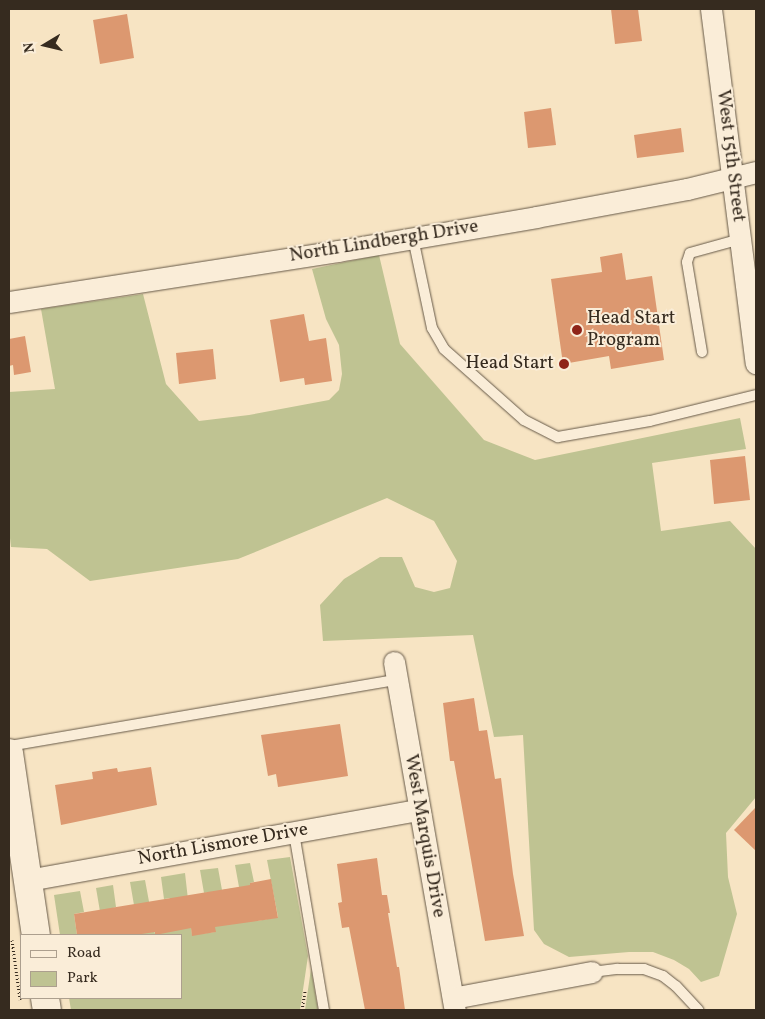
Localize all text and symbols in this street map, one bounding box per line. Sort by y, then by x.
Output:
north arrow [20,20,70,70]
text: N [20,41,40,54]
street label: West 15th Street [711,88,749,224]
street label: North Lindbergh Drive [288,216,480,268]
place label: Head Start Program [587,308,676,352]
marker: Head Start Program [571,324,583,336]
place label: Head Start [465,353,554,375]
marker: Head Start [558,358,570,370]
street label: West Marquis Drive [398,753,450,919]
street label: North Lismore Drive [136,819,310,871]
legend [20,934,182,999]
text: Road [67,943,101,964]
text: Park [67,968,98,989]

